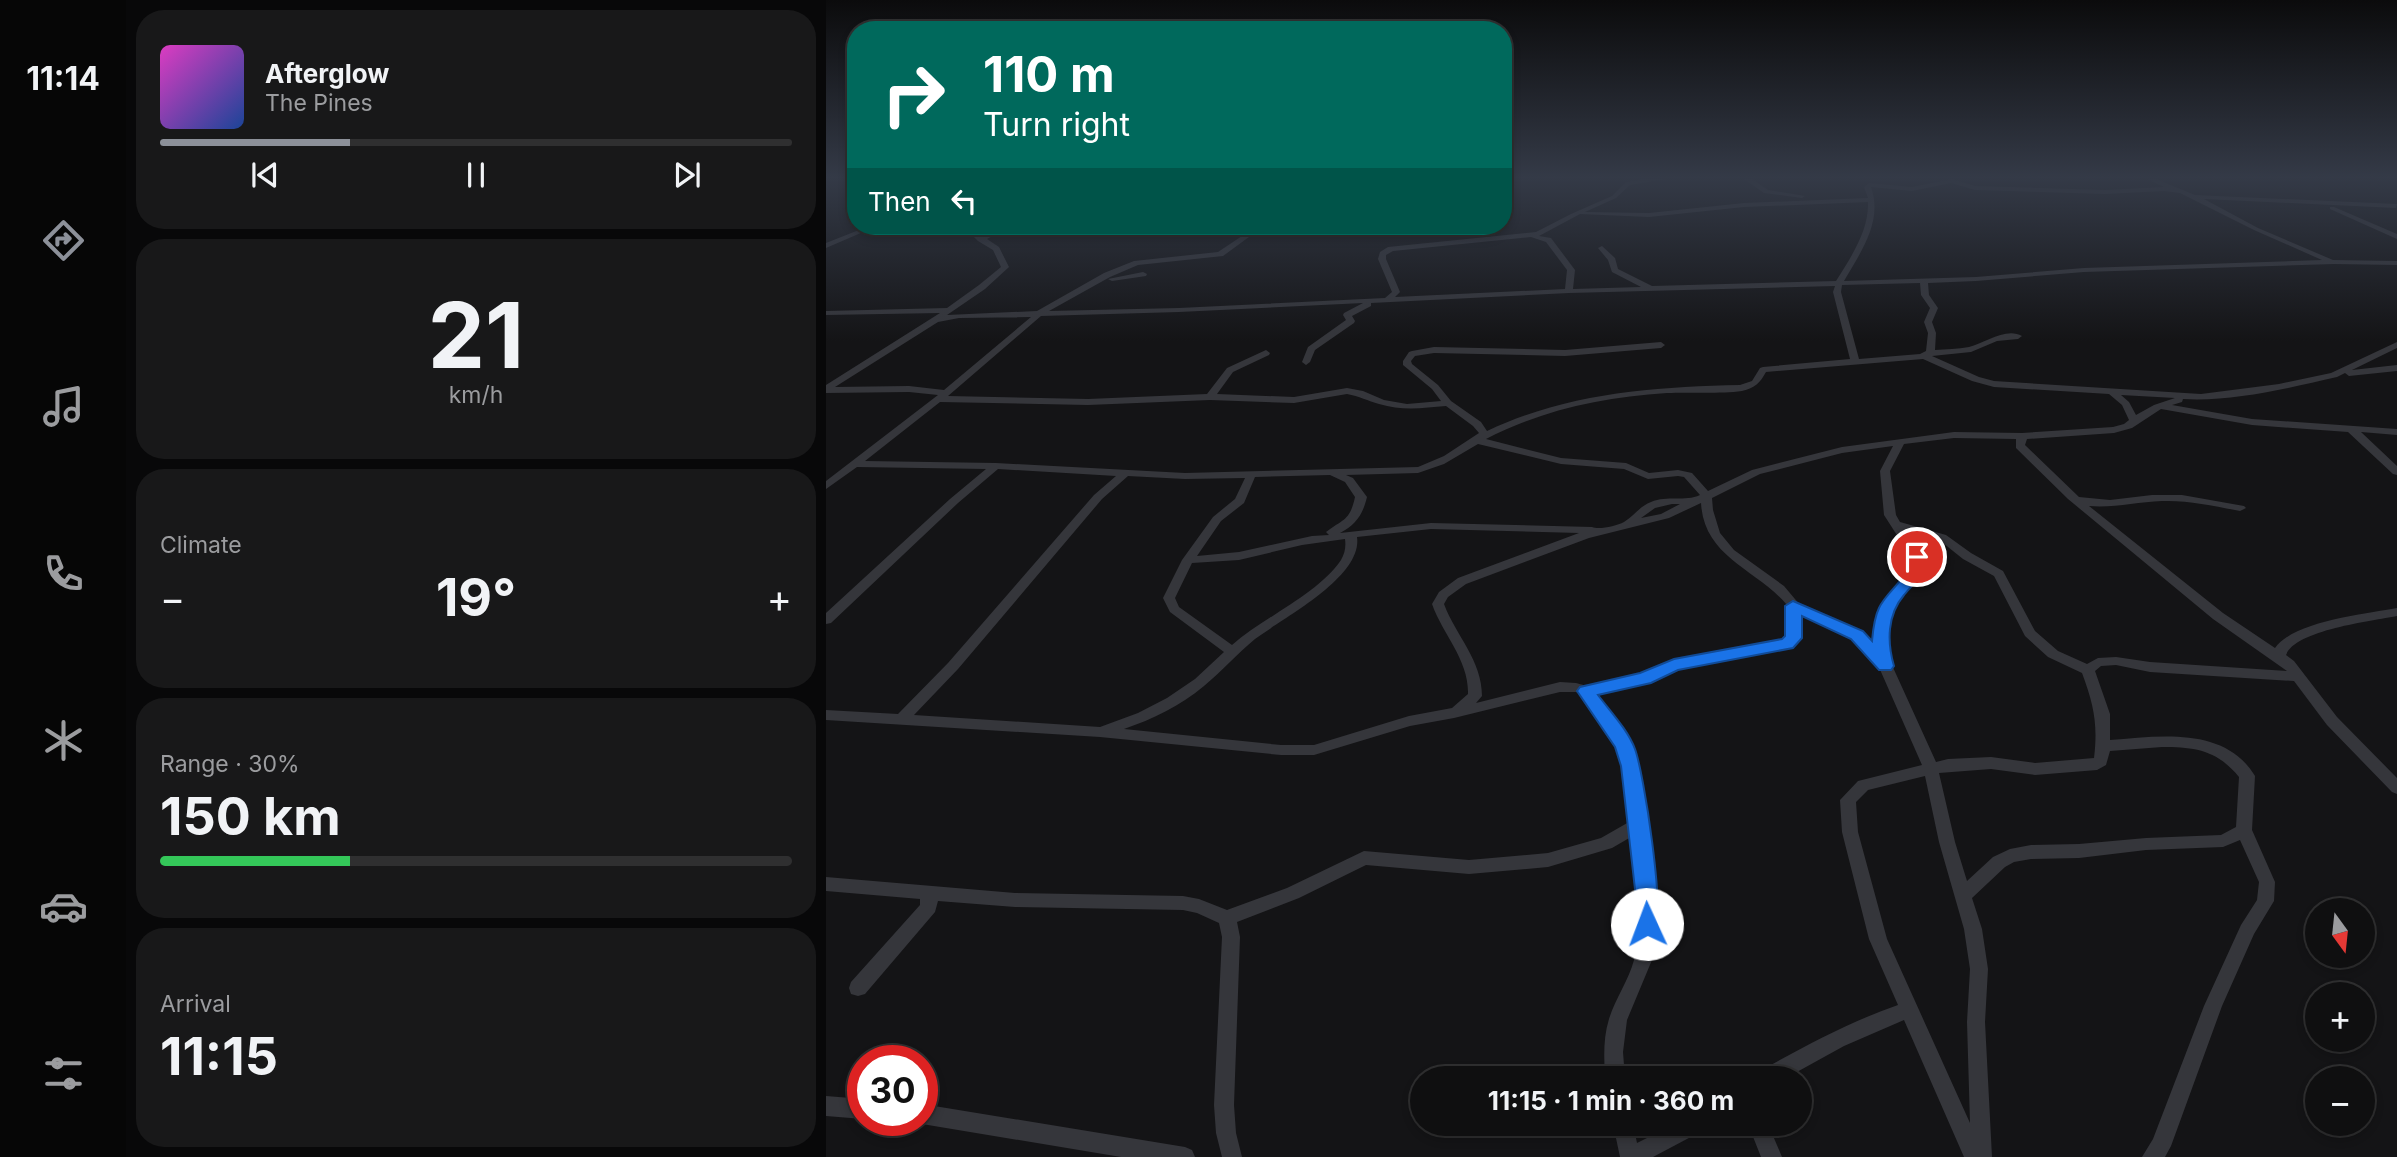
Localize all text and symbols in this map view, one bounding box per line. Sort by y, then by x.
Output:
text: 110 m [983,45,1115,104]
icon: right [868,49,959,140]
text: Afterglow [265,58,389,89]
text: 11:14 [26,59,100,98]
text: The Pines [265,89,373,117]
text: Turn right [983,105,1130,144]
icon: previous [246,156,284,194]
icon: pause [457,156,495,194]
icon: next [668,156,706,194]
icon: left [945,182,983,220]
text: Then [868,186,931,217]
icon: directions [39,216,88,265]
text: 21 [428,280,524,390]
text: km/h [449,381,503,409]
icon: music [39,382,88,431]
pin [1887,527,1947,587]
text: Climate [160,531,242,559]
icon: arrive [1898,538,1936,576]
icon: phone [39,549,88,598]
text: 19° [436,566,516,629]
text: − [160,575,185,621]
text: + [767,575,792,621]
icon: climate [39,716,88,765]
text: Range · 30% [160,750,300,778]
text: 150 km [160,785,341,848]
icon: car [39,882,88,931]
position arrow [1610,887,1684,961]
north arrow [2305,898,2375,968]
map controls [2305,898,2375,1136]
button: + [2305,982,2375,1052]
text: Arrival [160,990,231,1018]
text: 11:15 [160,1025,278,1088]
speed limit sign: 30 [847,1045,938,1136]
icon: filters [39,1049,88,1098]
button: − [2305,1066,2375,1136]
text: 11:15 · 1 min · 360 m [1488,1085,1734,1116]

